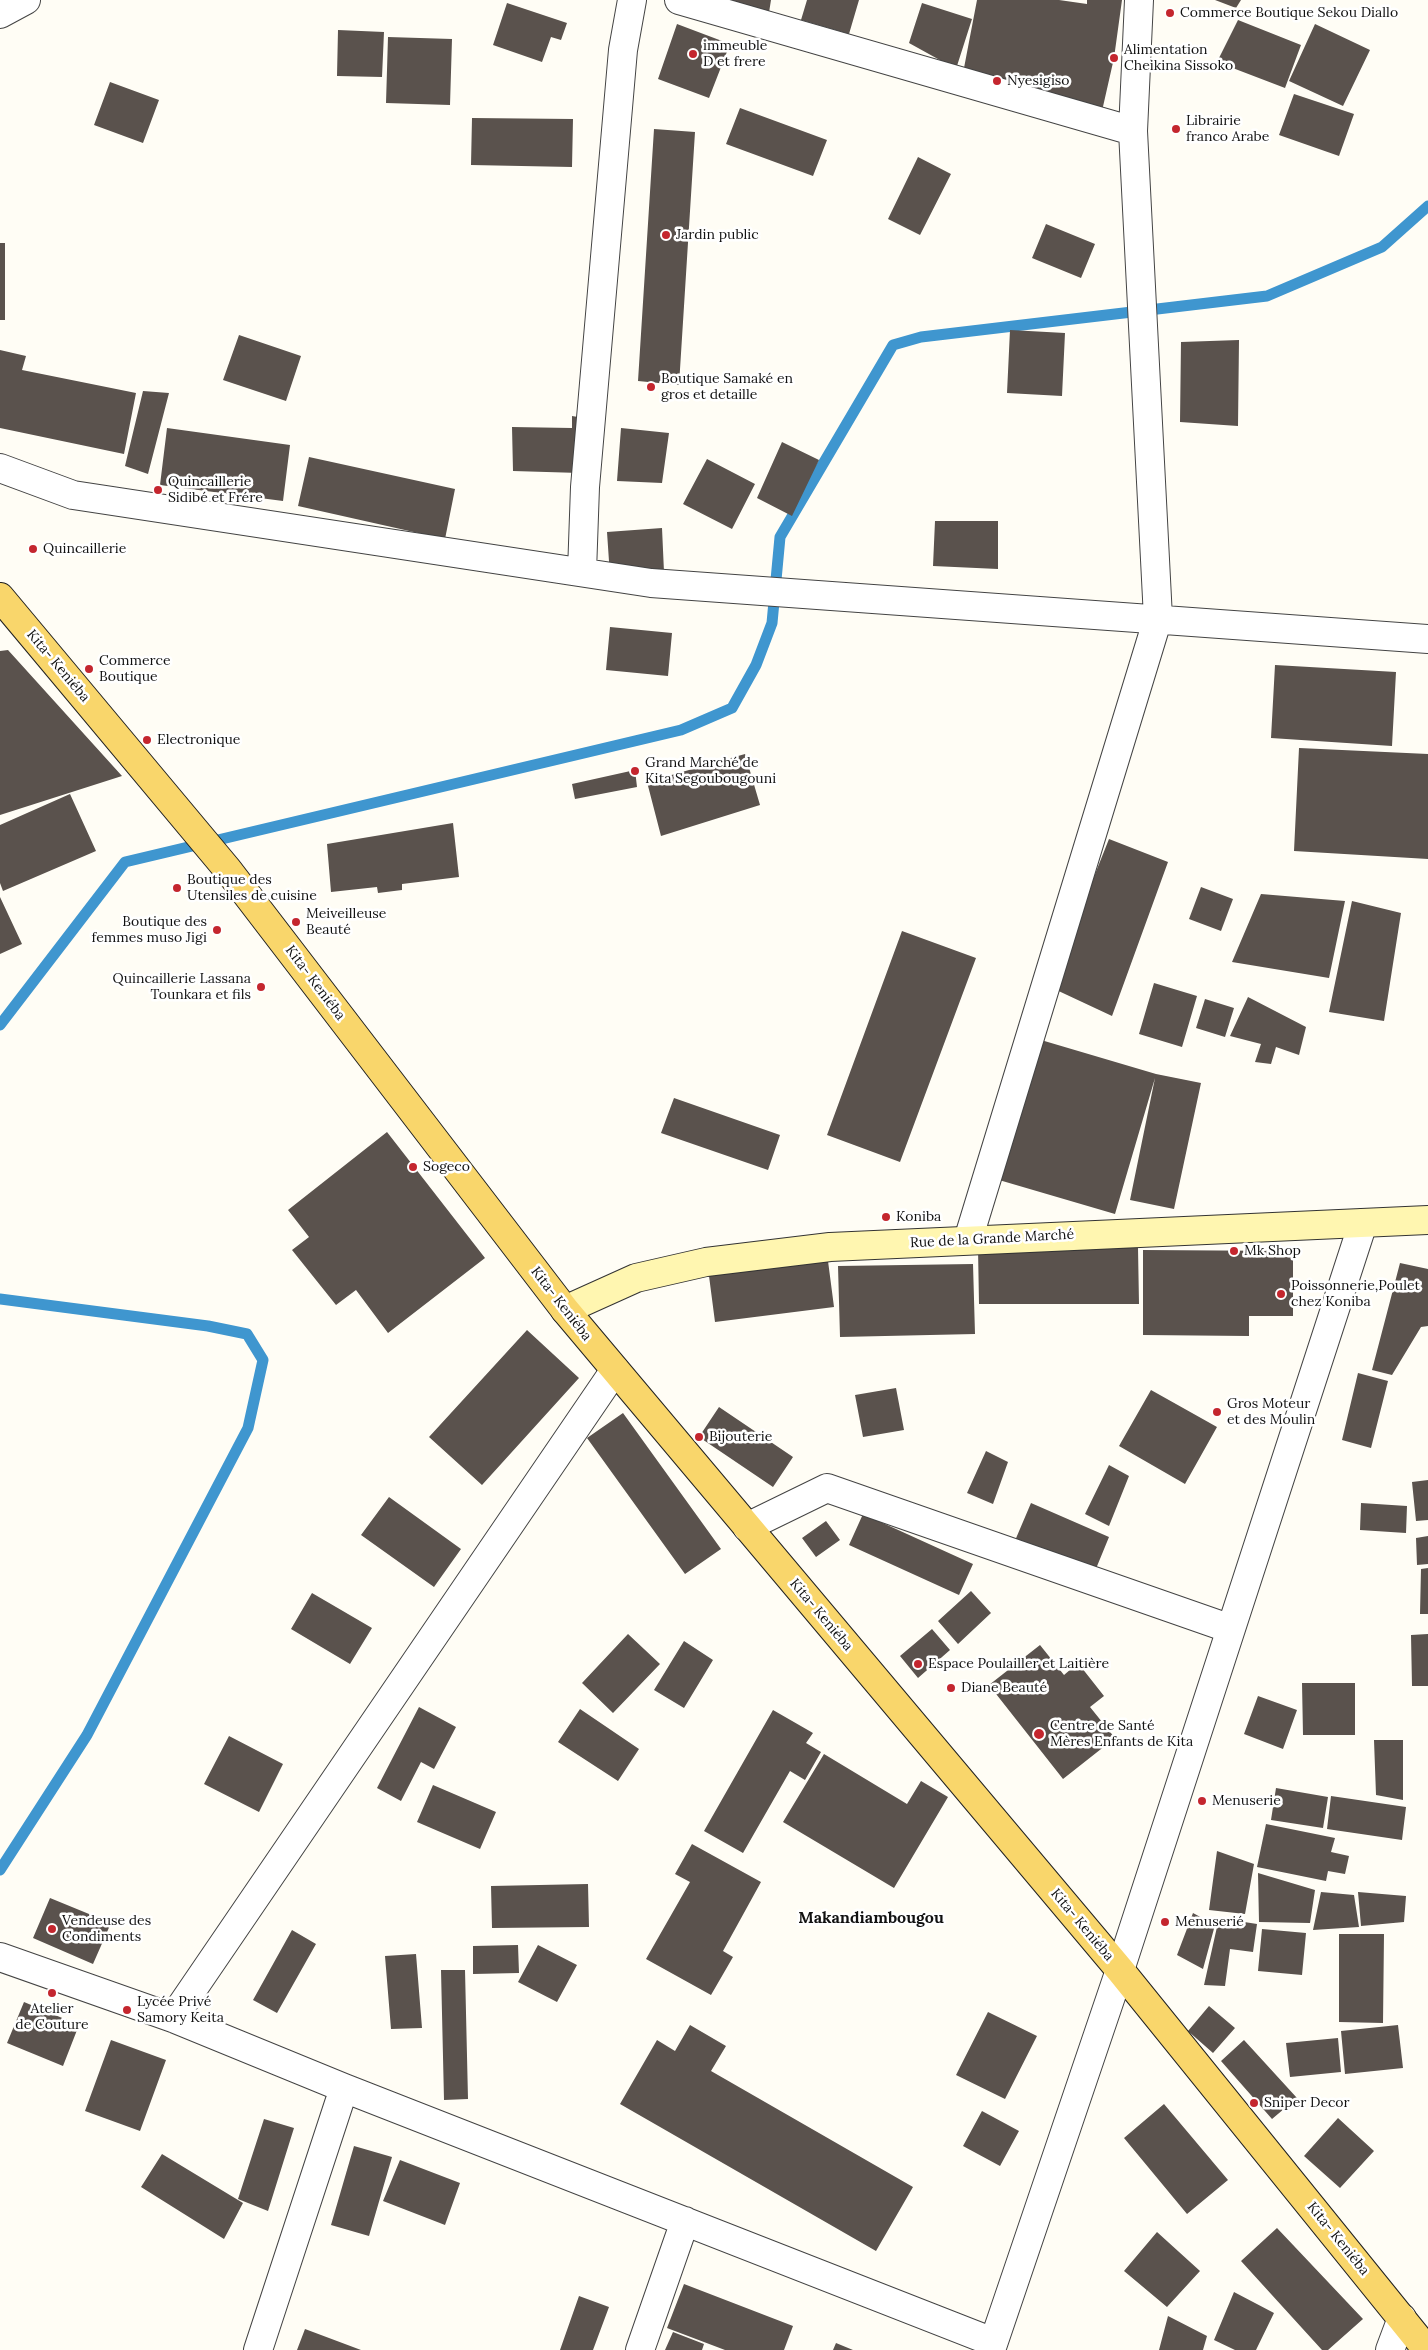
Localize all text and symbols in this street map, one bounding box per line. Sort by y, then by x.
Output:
place label: Commerce Boutique Sekou Diallo [1180,5,1398,21]
marker: Commerce Boutique Sekou Diallo [1164,7,1176,19]
place label: immeuble D et frere [703,38,767,70]
place label: Alimentation Cheikina Sissoko [1124,42,1233,74]
marker: immeuble D et frere [687,48,699,60]
marker: Alimentation Cheikina Sissoko [1108,52,1120,64]
place label: Nyesigiso [1007,73,1070,89]
marker: Nyesigiso [991,75,1003,87]
place label: Librairie franco Arabe [1186,113,1269,146]
marker: Librairie franco Arabe [1170,123,1182,135]
place label: Jardin public [676,227,759,243]
marker: Jardin public [660,229,672,241]
place label: Boutique Samaké en gros et detaille [661,371,793,404]
marker: Boutique Samaké en gros et detaille [645,381,657,393]
place label: Quincaillerie Sidibé et Frére [168,474,263,507]
marker: Quincaillerie Sidibé et Frére [152,484,164,496]
place label: Quincaillerie [43,541,126,557]
marker: Quincaillerie [27,543,39,555]
street label: Kita- Keniéba [23,626,93,706]
place label: Commerce Boutique [99,653,171,686]
marker: Commerce Boutique [83,663,95,675]
place label: Electronique [157,732,240,748]
marker: Electronique [141,734,153,746]
place label: Grand Marché de Kita Segoubougouni [645,755,776,788]
marker: Grand Marché de Kita Segoubougouni [629,765,641,777]
place label: Boutique des Utensiles de cuisine [187,872,317,904]
marker: Boutique des Utensiles de cuisine [171,882,183,894]
place label: Meiveilleuse Beauté [306,906,386,939]
place label: Boutique des femmes muso Jigi [92,914,207,946]
marker: Meiveilleuse Beauté [290,916,302,928]
marker: Boutique des femmes muso Jigi [211,924,223,936]
street label: Kita- Keniéba [281,942,349,1024]
place label: Quincaillerie Lassana Tounkara et fils [112,971,251,1004]
marker: Quincaillerie Lassana Tounkara et fils [255,981,267,993]
place label: Sogeco [423,1159,470,1175]
marker: Sogeco [407,1161,419,1173]
place label: Koniba [896,1209,941,1225]
marker: Koniba [880,1211,892,1223]
street label: Rue de la Grande Marché [910,1226,1074,1252]
place label: Mk Shop [1244,1243,1301,1259]
marker: Mk Shop [1228,1245,1240,1257]
street label: Kita- Keniéba [527,1264,595,1344]
place label: Poissonnerie,Poulet chez Koniba [1291,1278,1420,1310]
marker: Poissonnerie,Poulet chez Koniba [1275,1288,1287,1300]
place label: Gros Moteur et des Moulin [1227,1396,1315,1428]
marker: Gros Moteur et des Moulin [1211,1406,1223,1418]
place label: Bijouterie [709,1429,772,1445]
marker: Bijouterie [693,1431,705,1443]
street label: Kita- Keniéba [786,1575,856,1655]
place label: Espace Poulailler et Laitière [928,1656,1109,1672]
marker: Espace Poulailler et Laitière [912,1658,924,1670]
place label: Diane Beauté [961,1680,1047,1696]
marker: Diane Beauté [945,1682,957,1694]
place label: Centre de Santé Mères Enfants de Kita [1050,1718,1193,1750]
marker: Centre de Santé Mères Enfants de Kita [1032,1727,1046,1741]
place label: Menuserie [1212,1793,1281,1809]
marker: Menuserie [1196,1795,1208,1807]
street label: Kita- Keniéba [1047,1885,1117,1965]
district label: Makandiambougou [798,1908,944,1928]
place label: Vendeuse des Condiments [62,1913,151,1945]
place label: Menuserié [1175,1914,1244,1930]
marker: Menuserié [1159,1916,1171,1928]
marker: Vendeuse des Condiments [46,1923,58,1935]
marker: Atelier de Couture [46,1987,58,1999]
place label: Lycée Privé Samory Keita [137,1994,224,2026]
place label: Atelier de Couture [15,2001,89,2034]
marker: Lycée Privé Samory Keita [121,2004,133,2016]
place label: Sniper Decor [1264,2095,1350,2111]
marker: Sniper Decor [1248,2097,1260,2109]
street label: Kita- Keniéba [1303,2199,1373,2279]

